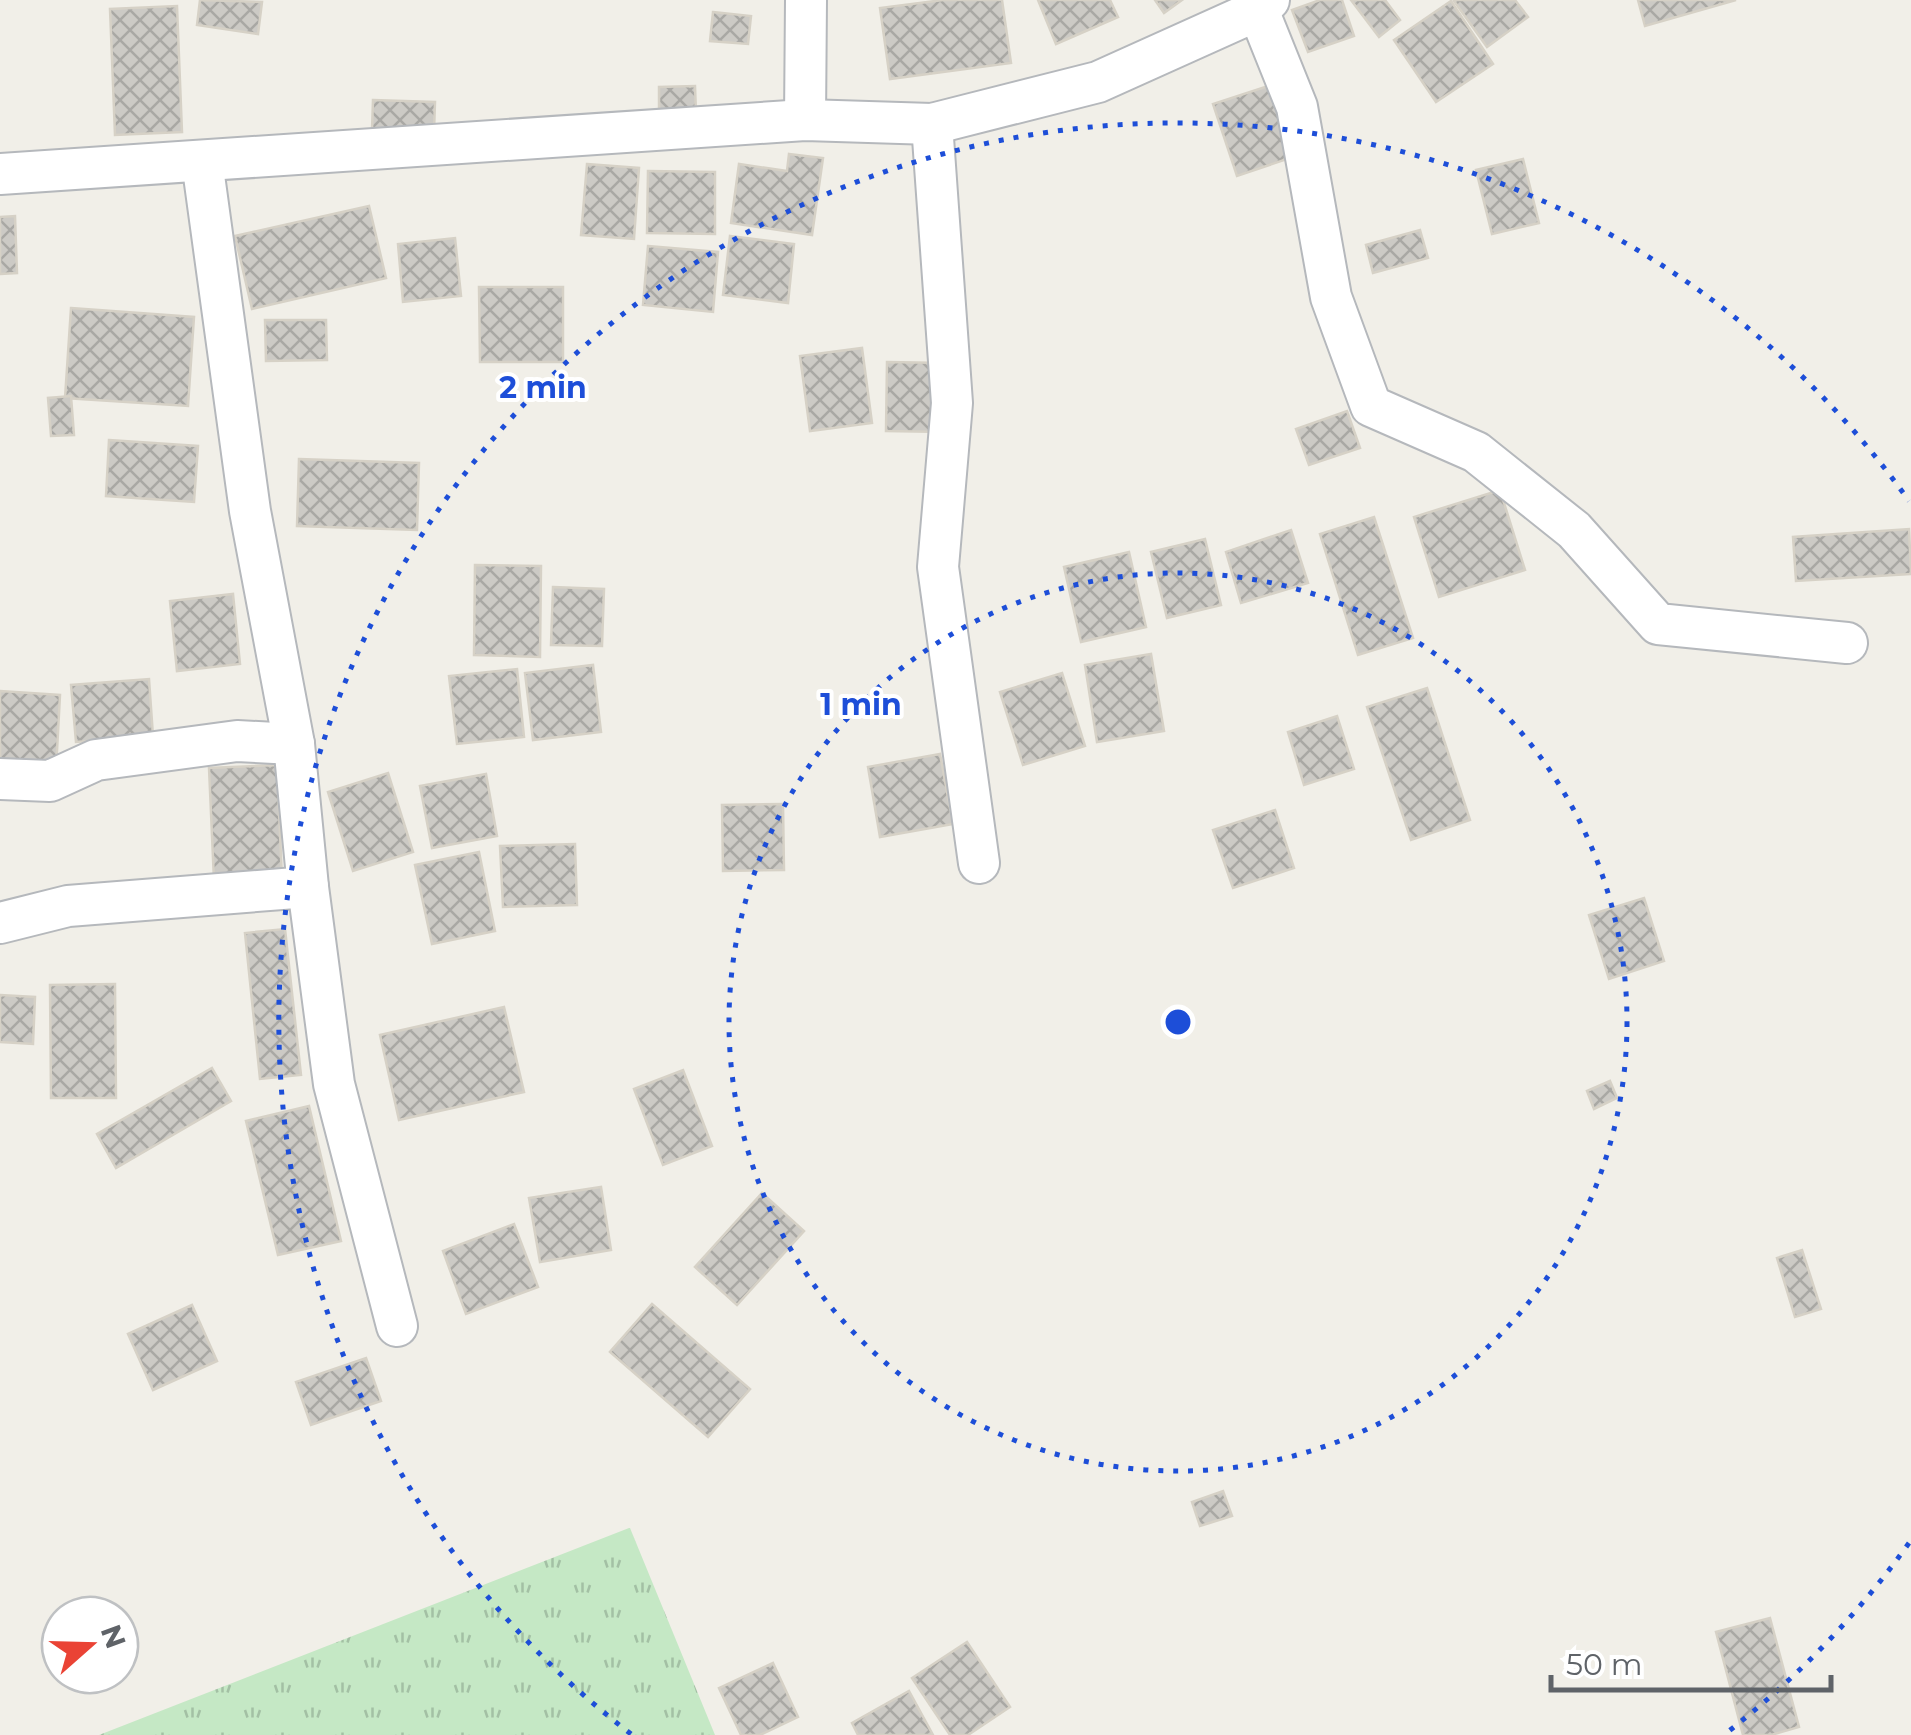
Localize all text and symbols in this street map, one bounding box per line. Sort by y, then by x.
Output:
text: 2 min [499,369,587,406]
text: 1 min [820,686,902,723]
centre of rings [1160,1004,1196,1040]
north arrow [40,1595,140,1695]
text: N [94,1620,133,1653]
scale bar [1551,1630,1831,1692]
text: 50 m [1566,1646,1643,1683]

